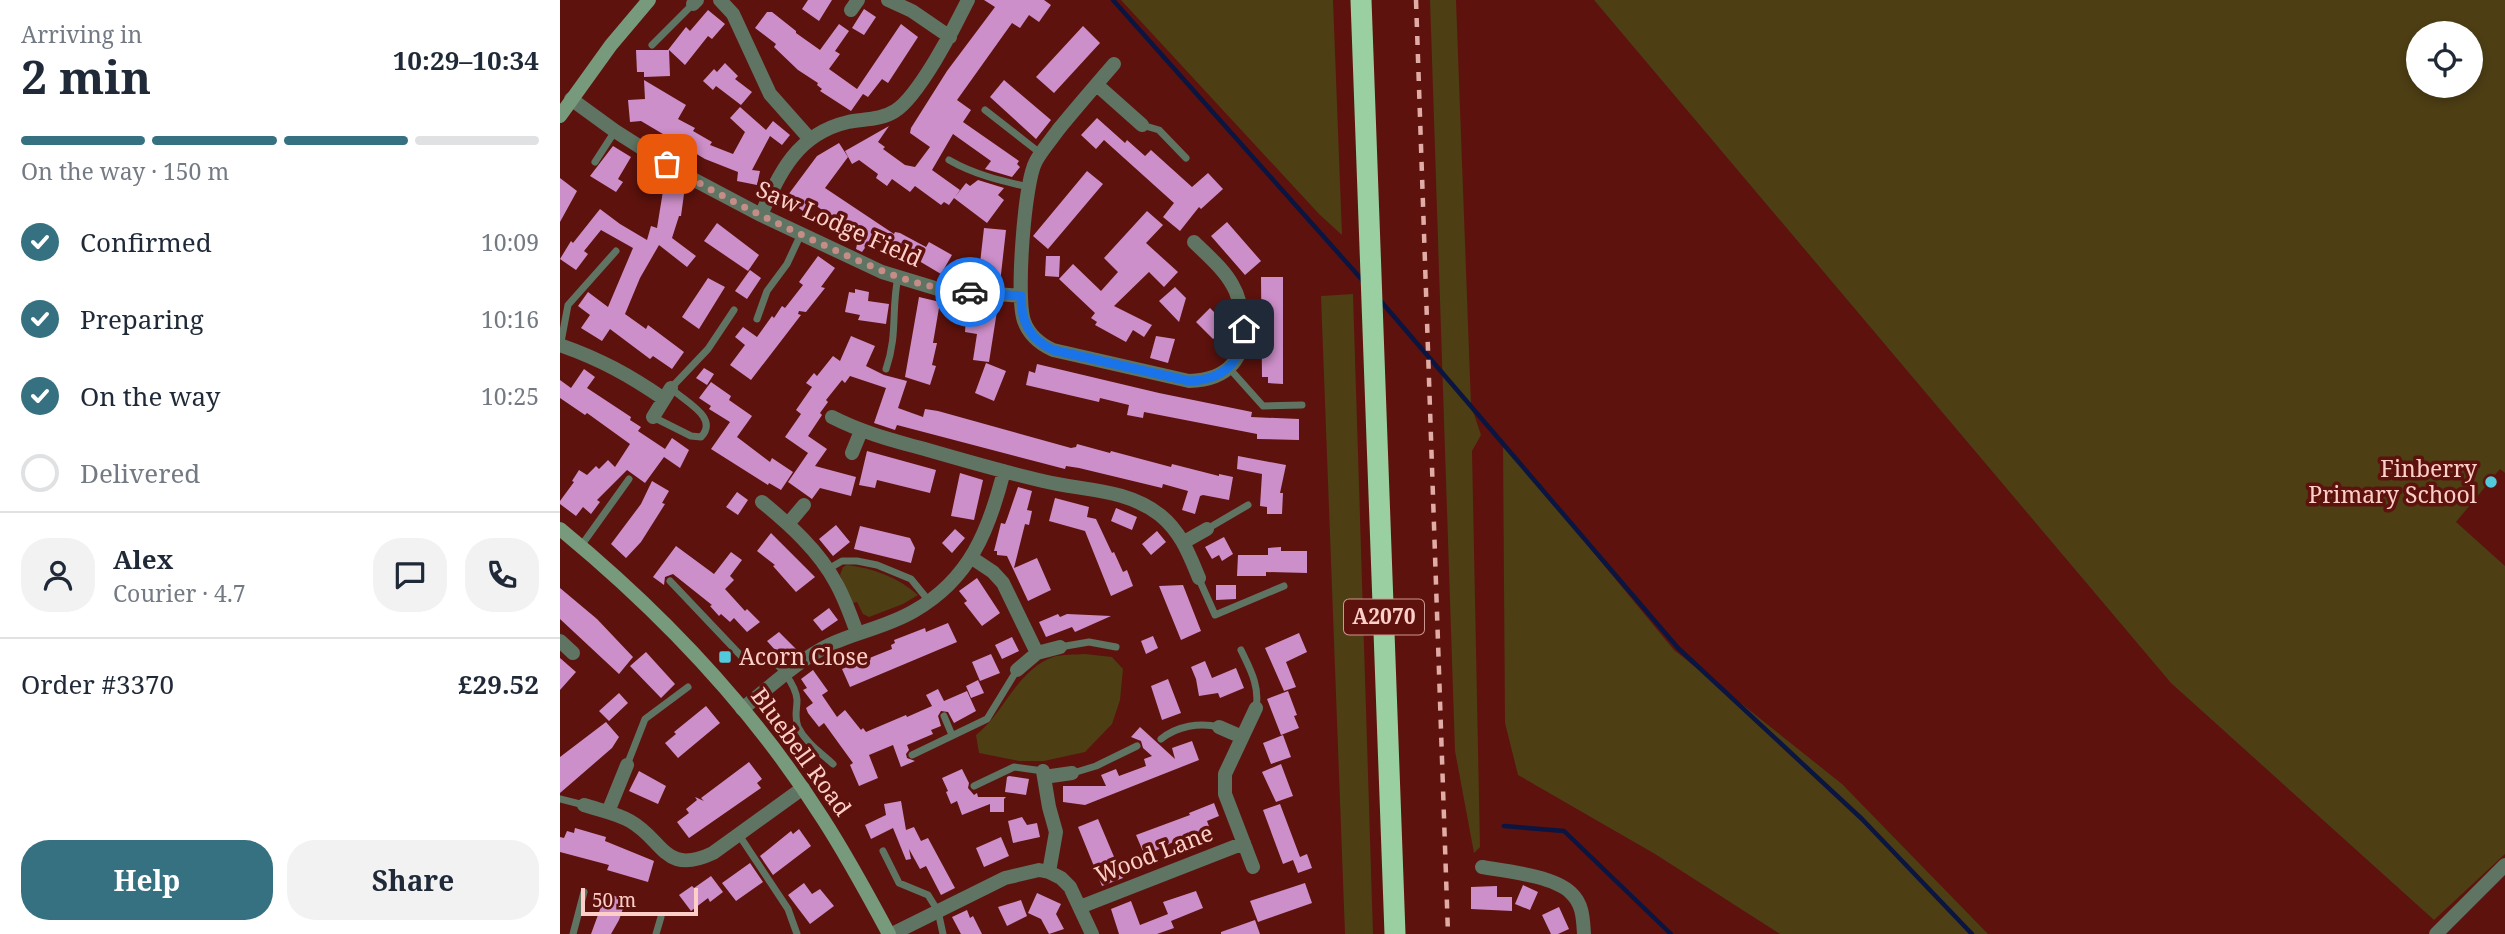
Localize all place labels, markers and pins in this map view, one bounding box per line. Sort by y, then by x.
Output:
pin [637,134,697,194]
pin [1214,299,1274,359]
place label: Finberry Primary School [2308,452,2477,510]
marker: Finberry Primary School [2483,474,2499,490]
place label: Acorn Close [739,640,868,672]
marker: Acorn Close [717,649,733,665]

